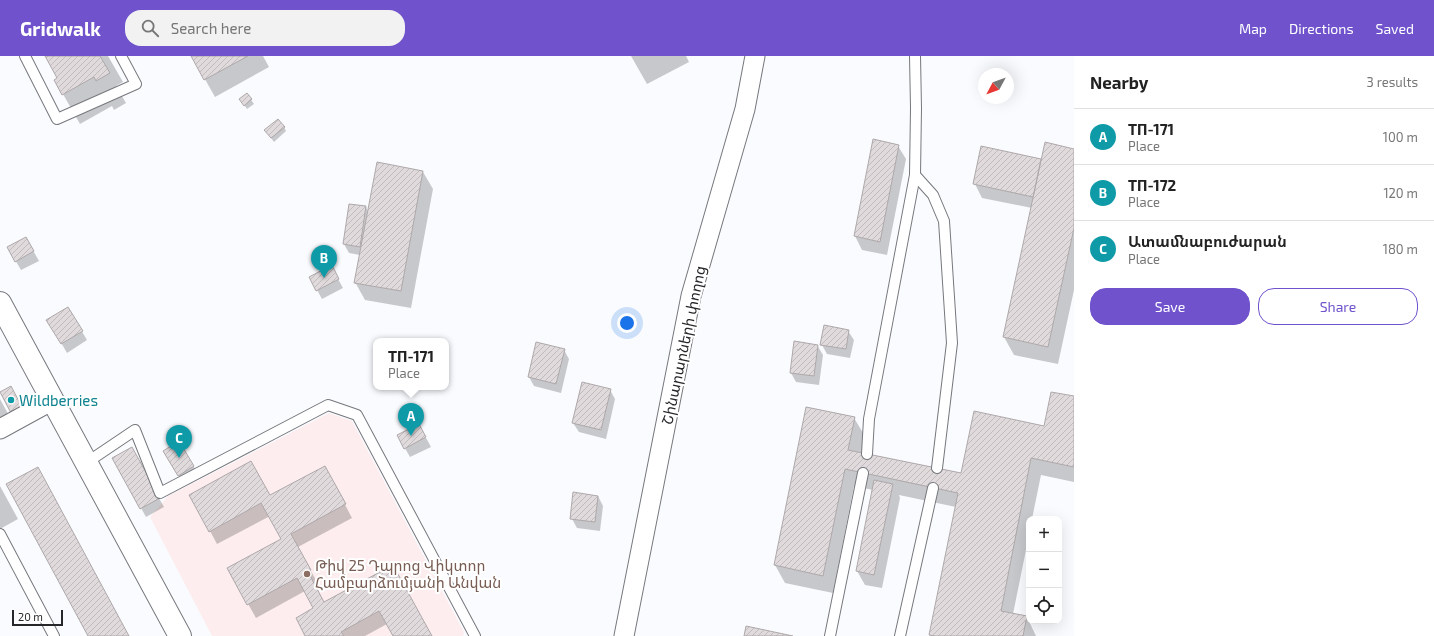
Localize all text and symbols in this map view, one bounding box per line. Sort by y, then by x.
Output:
search box [125,10,405,46]
text: Gridwalk [20,17,101,40]
icon: search [139,17,161,39]
text: Search here [171,19,251,37]
text: Map [1239,20,1267,37]
text: Directions [1289,20,1354,37]
text: Saved [1376,20,1414,37]
north arrow [978,68,1014,104]
text: Nearby [1090,72,1148,92]
text: 3 results [1367,74,1418,90]
text: ТП-171 [1128,120,1174,138]
text: A [1099,129,1107,145]
text: 100 m [1383,129,1418,145]
text: Place [1128,138,1160,154]
text: ТП-172 [1128,176,1176,194]
text: B [1099,185,1107,201]
text: 120 m [1383,185,1418,201]
text: Place [1128,194,1160,210]
text: Ատամնաբուժարան [1128,232,1287,250]
text: C [1099,241,1107,257]
text: 180 m [1383,241,1418,257]
pin: B [311,245,337,278]
text: Place [1128,251,1160,267]
street label: Շինարարների փողոց [657,264,710,426]
button: Save [1090,288,1250,325]
button: Share [1258,288,1418,325]
your location [617,313,637,333]
popup [373,338,449,390]
text: ТП-171 [388,347,434,365]
text: Place [388,365,420,381]
place label: Wildberries [19,391,98,409]
marker: Wildberries [6,395,16,405]
pin: A [398,403,424,436]
pin: C [166,425,192,458]
map controls [1026,516,1062,624]
button: + [1026,516,1062,552]
button: − [1026,552,1062,588]
place label: Թիվ 25 Դպրոց Վիկտոր Համբարձումյանի Անվան [315,556,501,592]
marker: Թիվ 25 Դպրոց Վիկտոր Համբարձումյանի Անվան [302,569,312,579]
button: locate [1026,588,1062,624]
scale bar [12,608,63,627]
text: 20 m [18,610,43,623]

